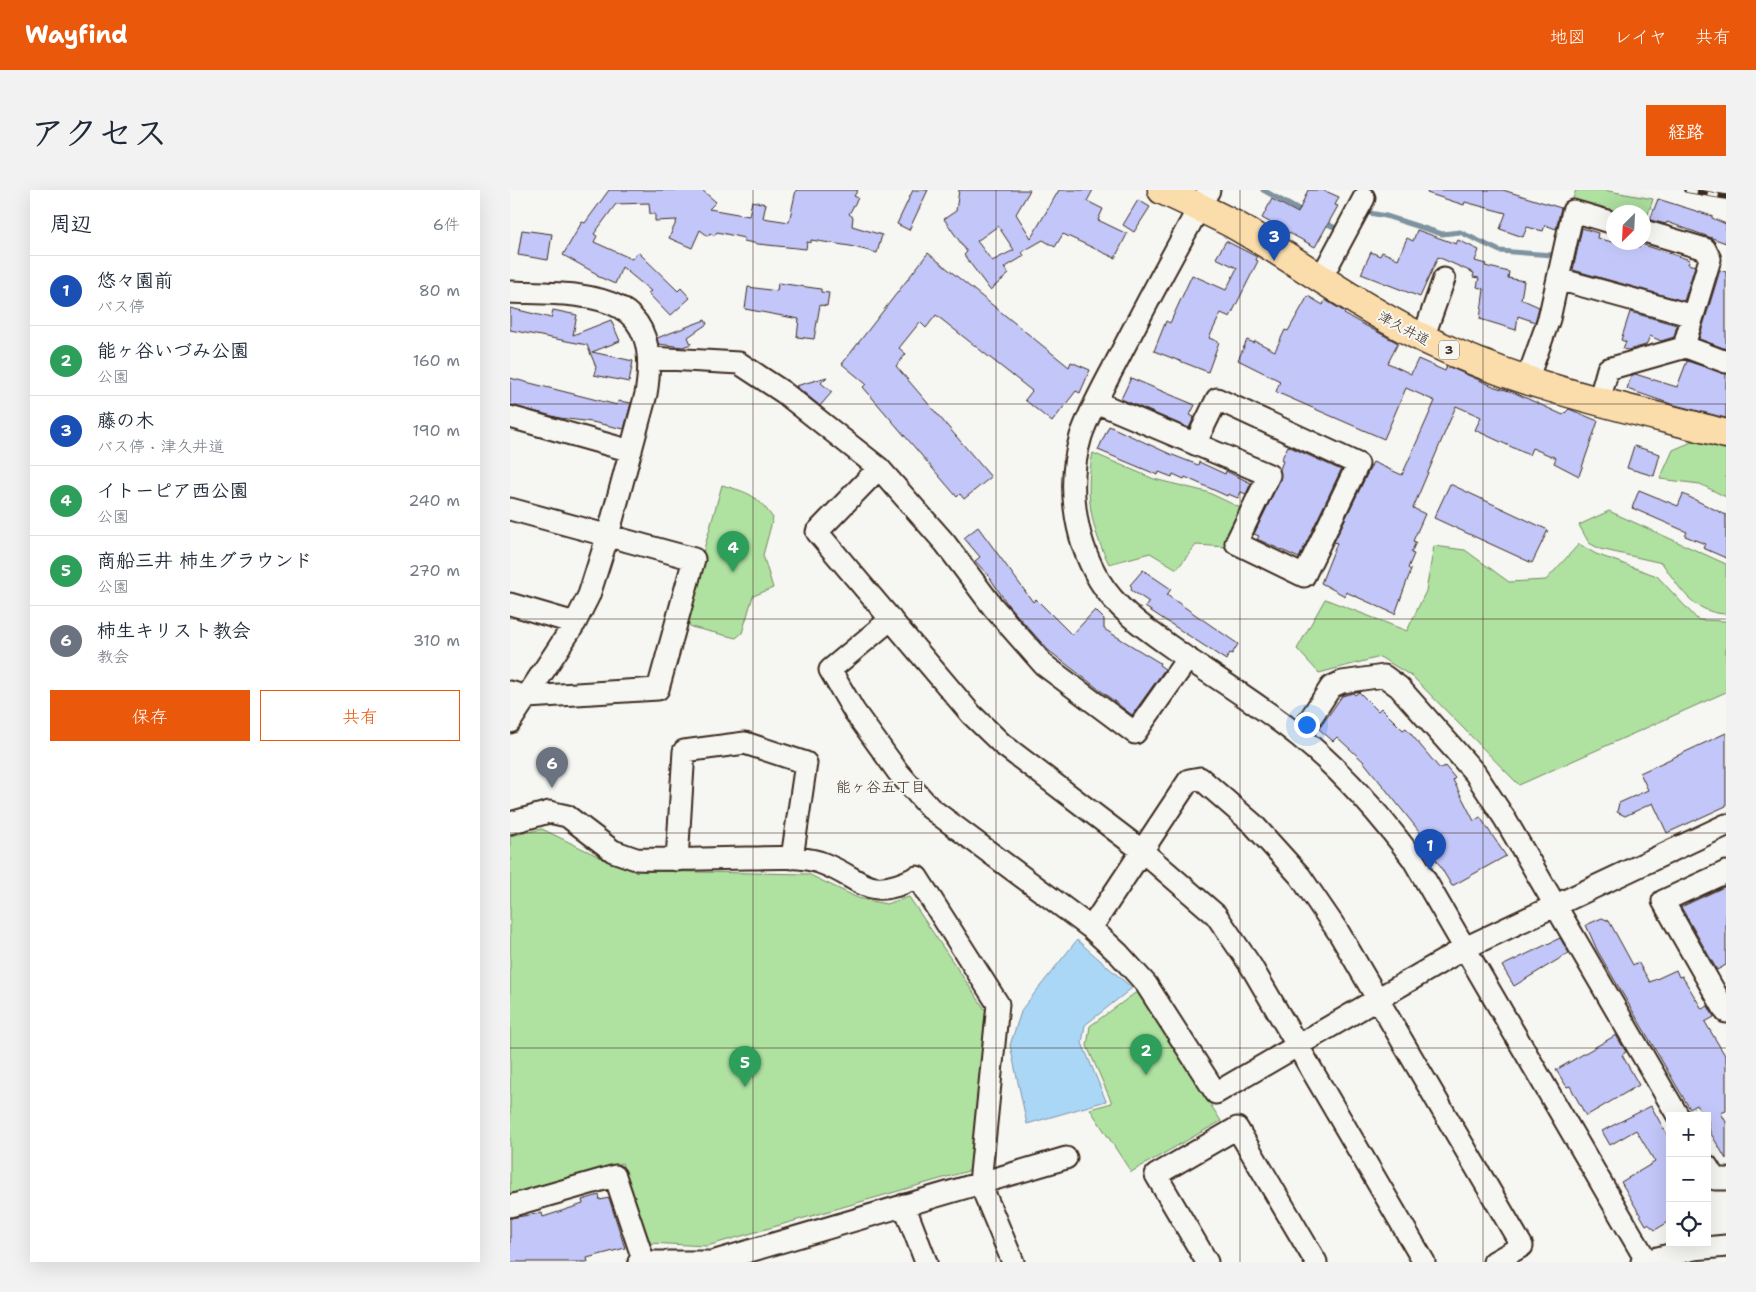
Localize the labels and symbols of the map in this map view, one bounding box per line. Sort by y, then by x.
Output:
north arrow [1606,205,1651,250]
pin: 3 [1258,220,1290,261]
street label: 津久井道 [1375,307,1433,349]
road number: 3 [1439,340,1459,360]
pin: 4 [717,531,749,572]
your location [1294,712,1320,738]
pin: 6 [536,747,568,788]
district label: 能ヶ谷五丁目 [836,777,926,797]
pin: 1 [1414,829,1446,870]
pin: 2 [1130,1034,1162,1075]
pin: 5 [729,1046,761,1087]

